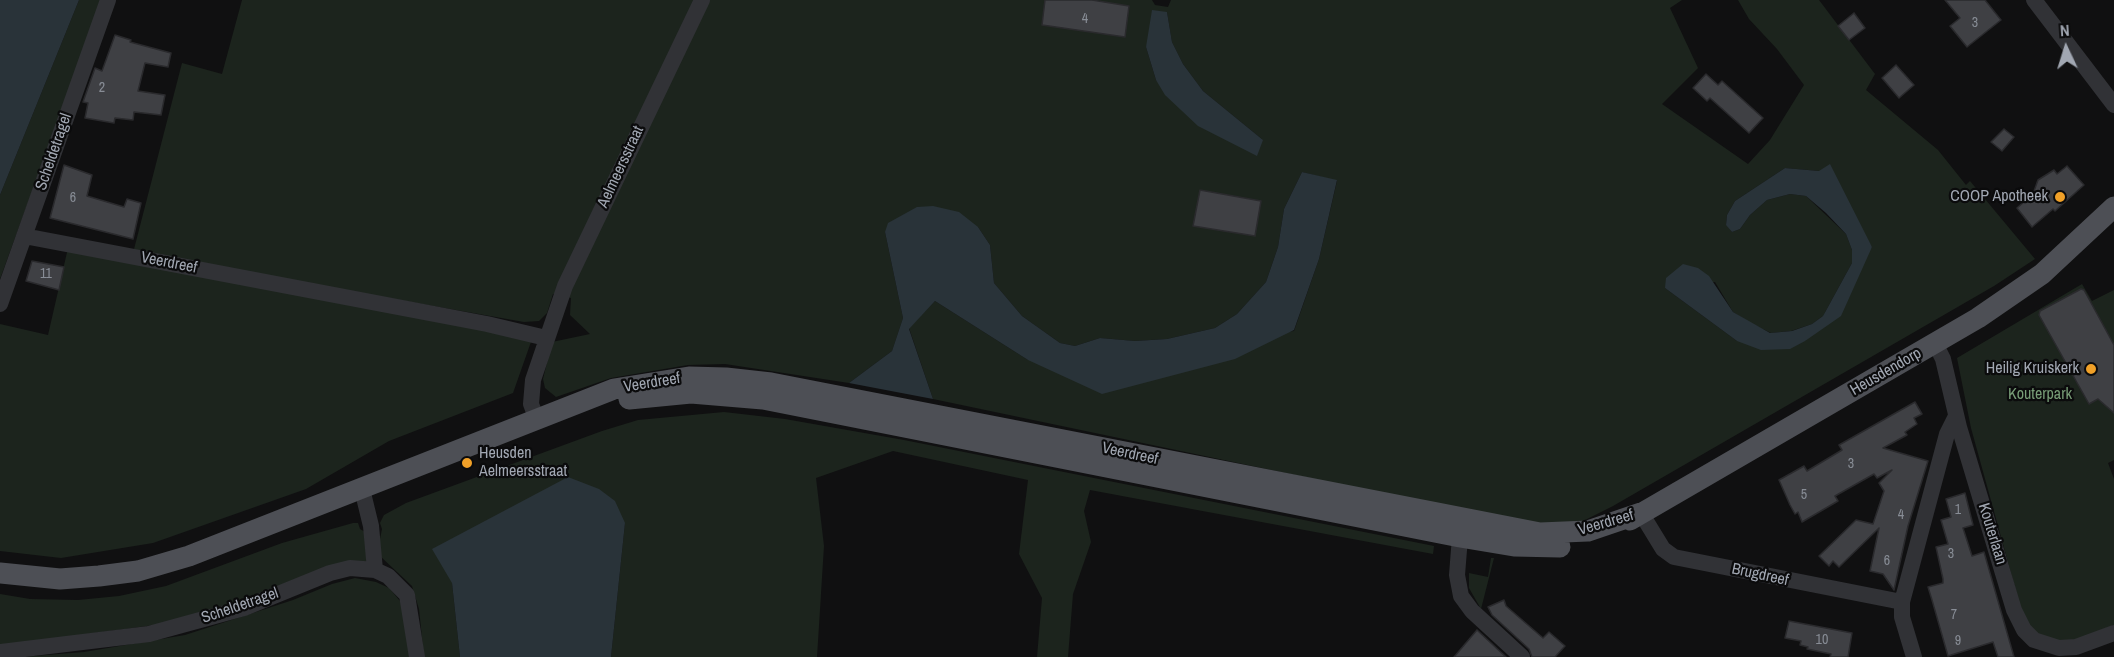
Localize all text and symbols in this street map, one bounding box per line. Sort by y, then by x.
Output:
house number: 4 [1082,11,1088,27]
house number: 3 [1972,15,1978,31]
north arrow [2036,18,2096,78]
text: N [2059,19,2070,41]
house number: 2 [99,80,105,96]
street label: Scheldetragel [32,111,76,193]
street label: Aelmeersstraat [594,123,648,211]
place label: COOP Apotheek [1950,187,2048,207]
house number: 6 [70,190,76,206]
marker: COOP Apotheek [2053,190,2067,204]
street label: Veerdreef [139,248,199,278]
house number: 11 [40,266,52,282]
street label: Heusdendorp [1847,344,1925,400]
place label: Heilig Kruiskerk [1986,359,2079,379]
marker: Heilig Kruiskerk [2084,362,2098,376]
street label: Veerdreef [622,369,682,397]
park label: Kouterpark [2008,385,2072,405]
street label: Veerdreef [1100,439,1160,469]
place label: Heusden Aelmeersstraat [479,444,567,482]
marker: Heusden Aelmeersstraat [460,456,474,470]
house number: 3 [1848,456,1854,472]
house number: 5 [1801,487,1807,503]
street label: Kouterlaan [1974,501,2010,567]
house number: 1 [1955,502,1961,518]
street label: Veerdreef [1576,506,1636,540]
house number: 4 [1898,507,1904,523]
house number: 3 [1948,546,1954,562]
house number: 6 [1884,553,1890,569]
street label: Brugdreef [1730,560,1790,590]
street label: Scheldetragel [199,584,281,628]
house number: 7 [1951,607,1957,623]
house number: 10 [1816,632,1828,648]
house number: 9 [1955,633,1961,649]

